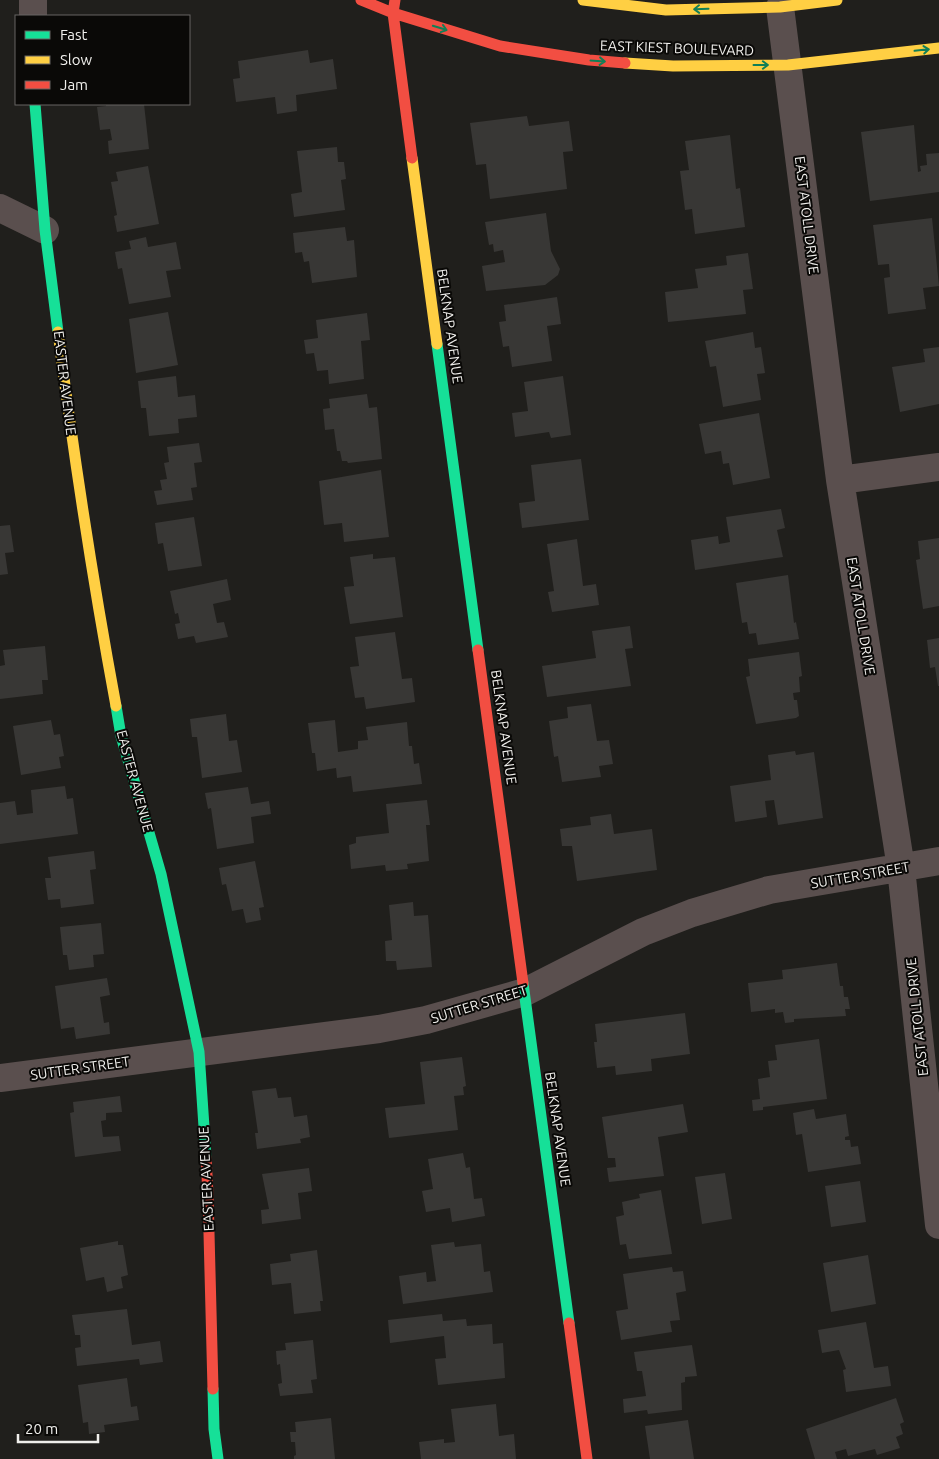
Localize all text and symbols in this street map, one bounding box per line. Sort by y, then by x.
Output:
one-way arrow [694,4,710,14]
legend [15,15,190,105]
one-way arrow [431,23,447,33]
text: Fast [60,26,88,43]
street label: EAST KIEST BOULEVARD [600,37,754,59]
one-way arrow [914,45,930,55]
text: Slow [60,51,93,68]
one-way arrow [590,56,606,65]
one-way arrow [752,60,769,70]
text: Jam [60,76,88,93]
street label: EAST ATOLL DRIVE [792,155,822,275]
street label: BELKNAP AVENUE [434,268,466,384]
street label: EASTER AVENUE [51,330,79,436]
street label: EAST ATOLL DRIVE [844,556,878,676]
street label: BELKNAP AVENUE [488,669,520,785]
street label: EASTER AVENUE [114,728,156,834]
street label: SUTTER STREET [809,858,911,892]
street label: EAST ATOLL DRIVE [903,957,931,1077]
street label: SUTTER STREET [429,982,529,1026]
street label: SUTTER STREET [29,1053,131,1083]
street label: BELKNAP AVENUE [542,1071,574,1187]
street label: EASTER AVENUE [195,1126,217,1232]
scale bar [18,1412,98,1444]
text: 20 m [25,1420,58,1437]

